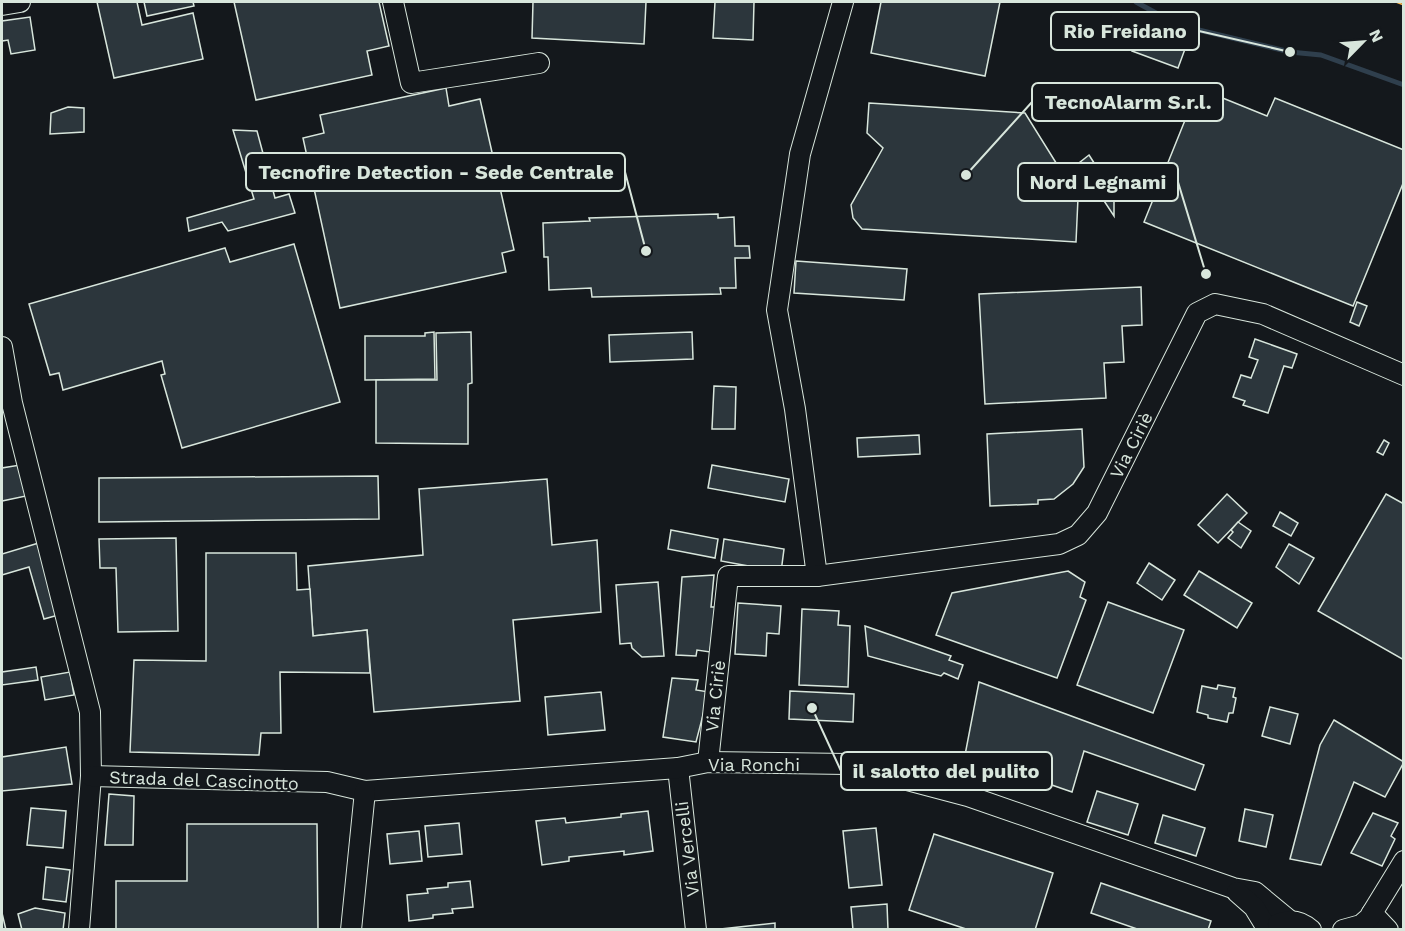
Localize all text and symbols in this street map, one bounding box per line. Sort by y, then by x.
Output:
callout: Rio Freidano [1051,12,1199,50]
north arrow [1333,12,1393,72]
text: Rio Freidano [1063,19,1187,43]
text: N [1365,26,1387,45]
callout: TecnoAlarm S.r.l. [1032,83,1223,121]
text: TecnoAlarm S.r.l. [1044,90,1212,114]
callout: Tecnofire Detection - Sede Centrale [246,153,625,191]
text: Tecnofire Detection - Sede Centrale [258,160,614,184]
callout: Nord Legnami [1018,163,1178,201]
text: Nord Legnami [1030,170,1166,194]
street label: Via Ciriè [1105,408,1157,482]
street label: Via Ciriè [701,659,729,733]
callout: il salotto del pulito [841,752,1052,790]
street label: Via Ronchi [708,754,800,775]
text: il salotto del pulito [852,759,1040,783]
street label: Strada del Cascinotto [109,766,299,794]
street label: Via Vercelli [671,800,703,898]

